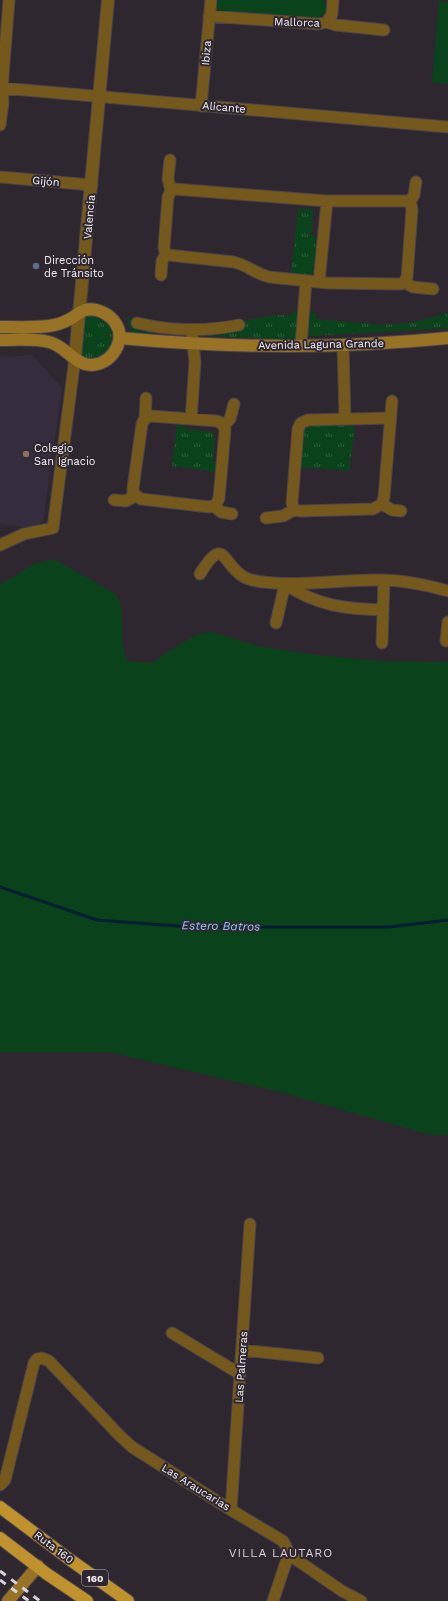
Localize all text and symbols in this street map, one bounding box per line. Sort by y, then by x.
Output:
street label: Mallorca [274,15,320,30]
street label: Ibiza [199,40,214,66]
street label: Alicante [202,99,246,116]
street label: Gijón [32,174,60,189]
street label: Valencia [81,194,98,240]
place label: Dirección de Tránsito [44,254,104,280]
marker: Dirección de Tránsito [31,261,41,271]
street label: Avenida Laguna Grande [258,337,384,352]
place label: Colegio San Ignacio [34,442,95,468]
marker: Colegio San Ignacio [21,449,31,459]
water label: Estero Batros [182,918,260,934]
street label: Las Palmeras [233,1331,251,1403]
street label: Las Araucarias [159,1461,233,1514]
street label: Ruta 160 [31,1528,76,1566]
district label: VILLA LAUTARO [229,1546,333,1560]
road number: 160 [82,1570,108,1586]

